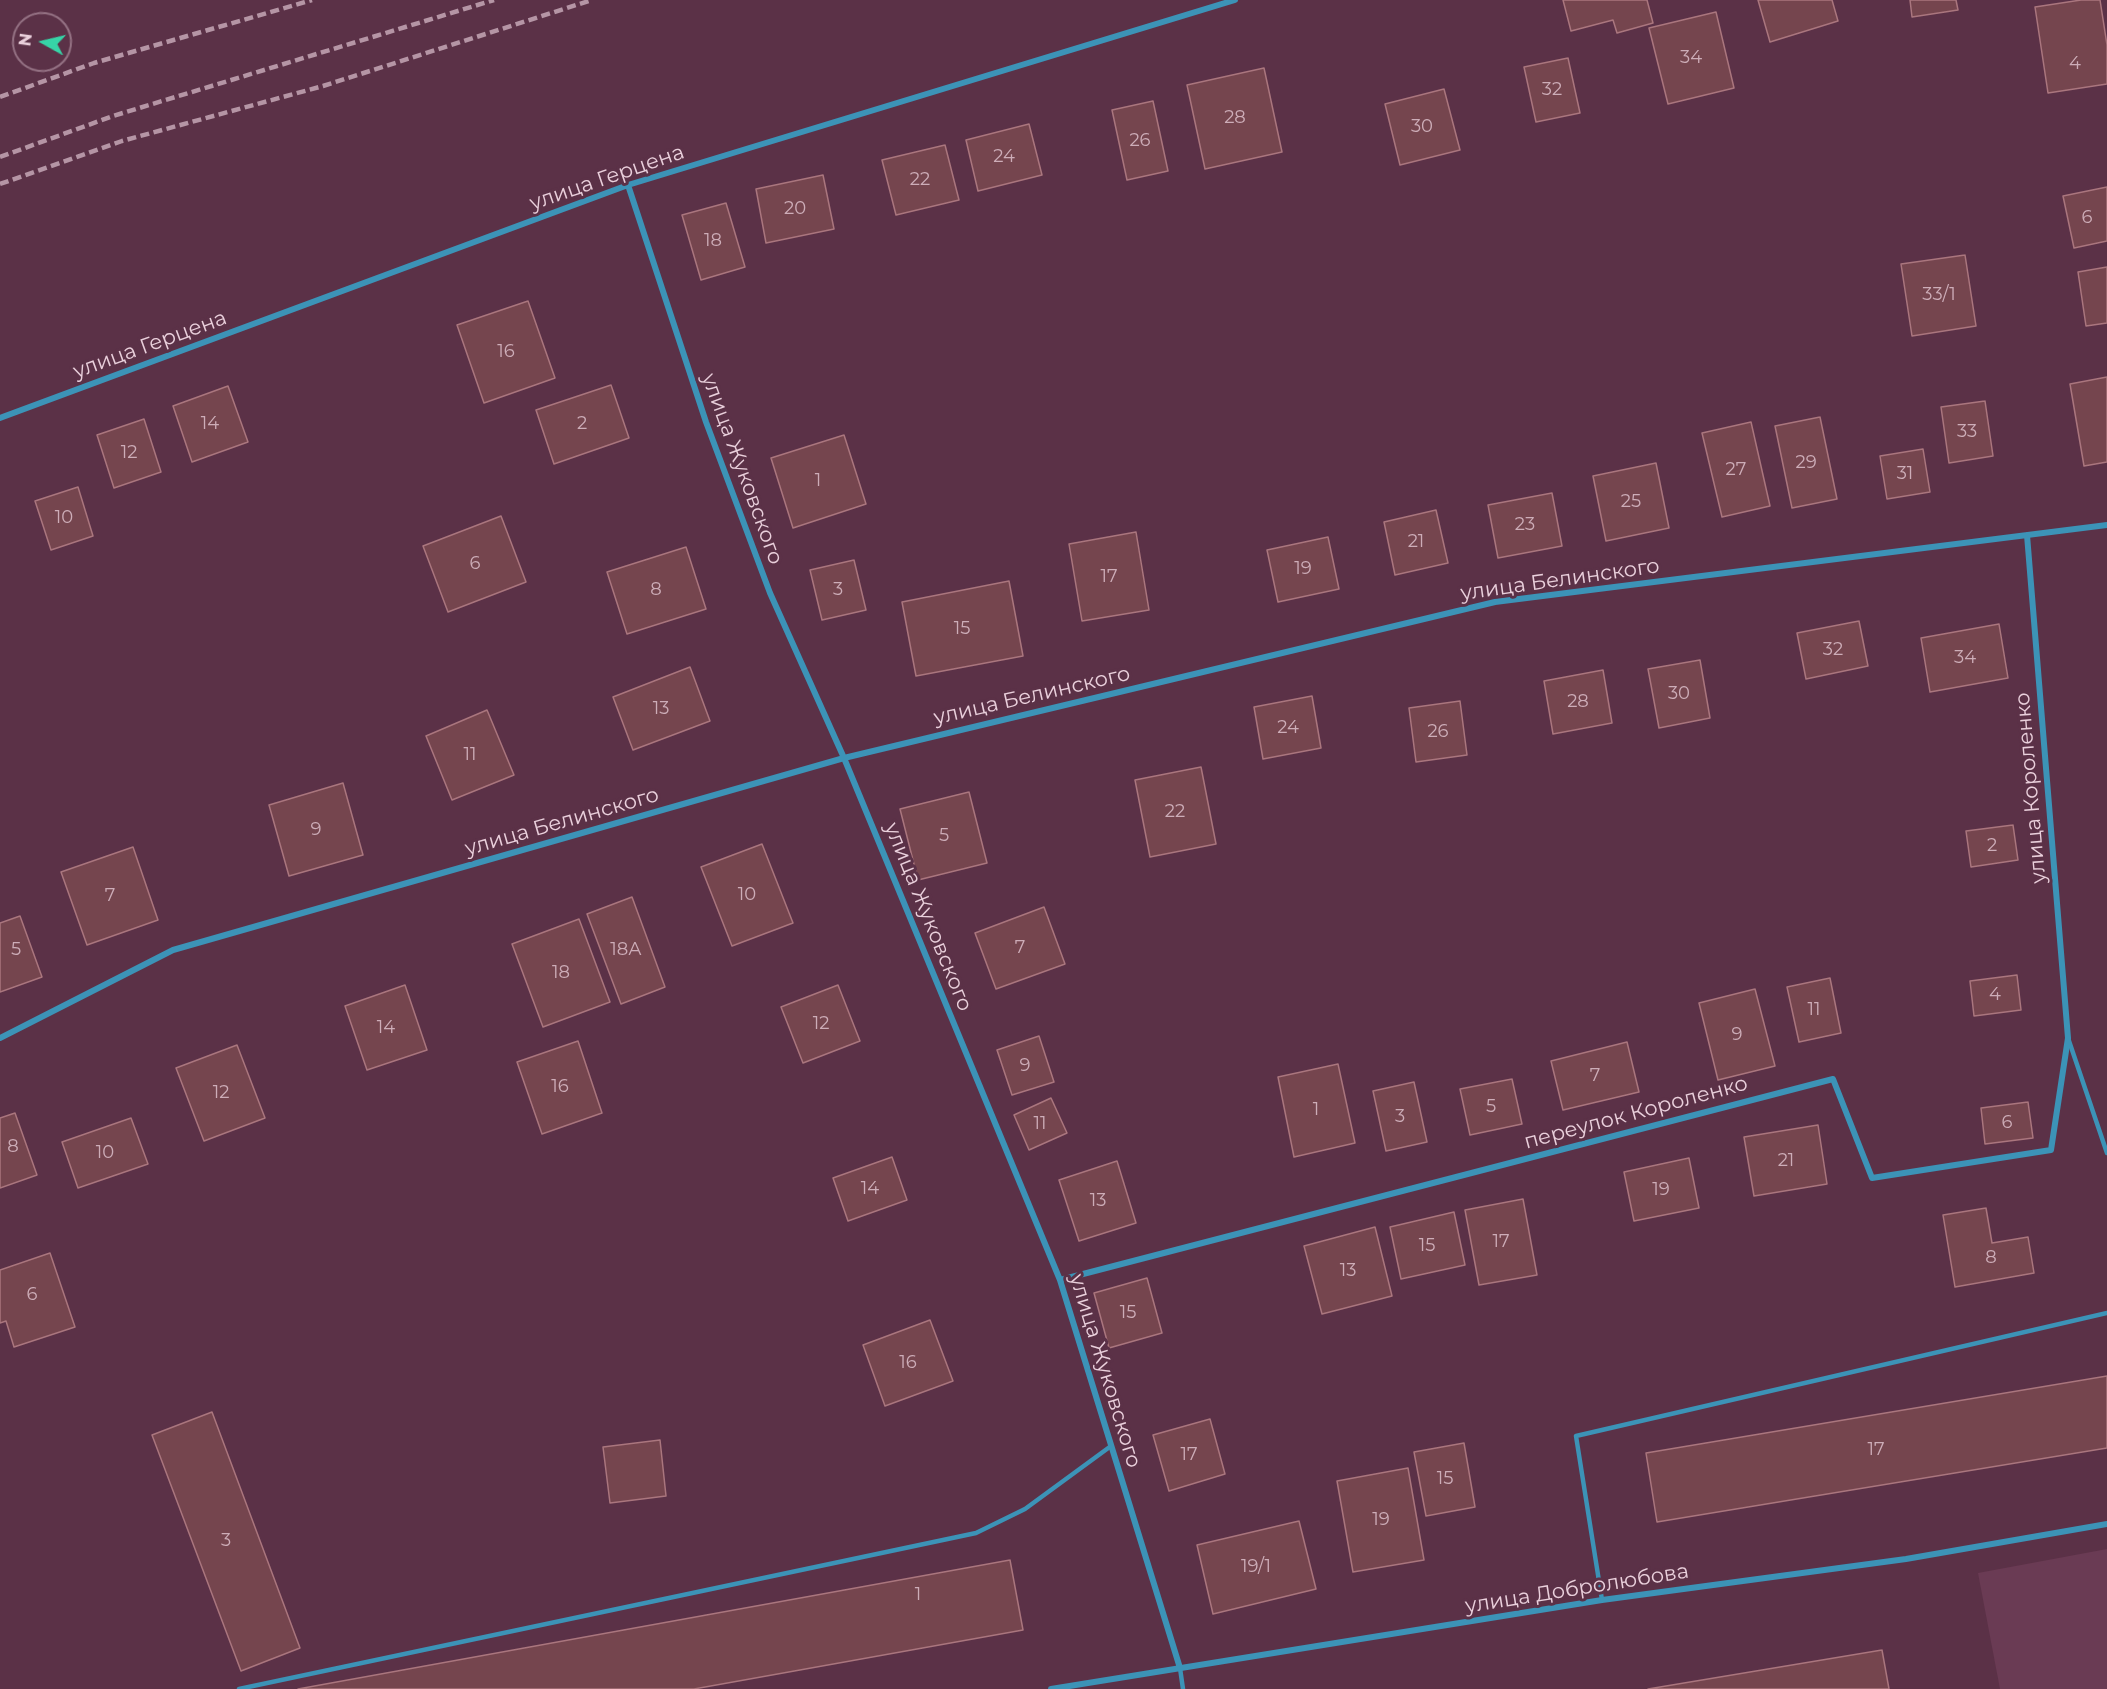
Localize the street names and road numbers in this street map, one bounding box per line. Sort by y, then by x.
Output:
street label: улица Герцена [526,140,688,216]
street label: улица Герцена [70,306,230,384]
street label: улица Жуковского [696,370,788,568]
street label: улица Белинского [1459,554,1661,606]
street label: улица Белинского [931,661,1133,731]
street label: улица Короленко [2010,691,2052,885]
street label: улица Белинского [462,782,662,862]
street label: улица Жуковского [879,819,977,1015]
street label: переулок Короленко [1521,1071,1751,1155]
street label: улица Жуковского [1064,1271,1146,1471]
street label: улица Добролюбова [1463,1559,1691,1619]

